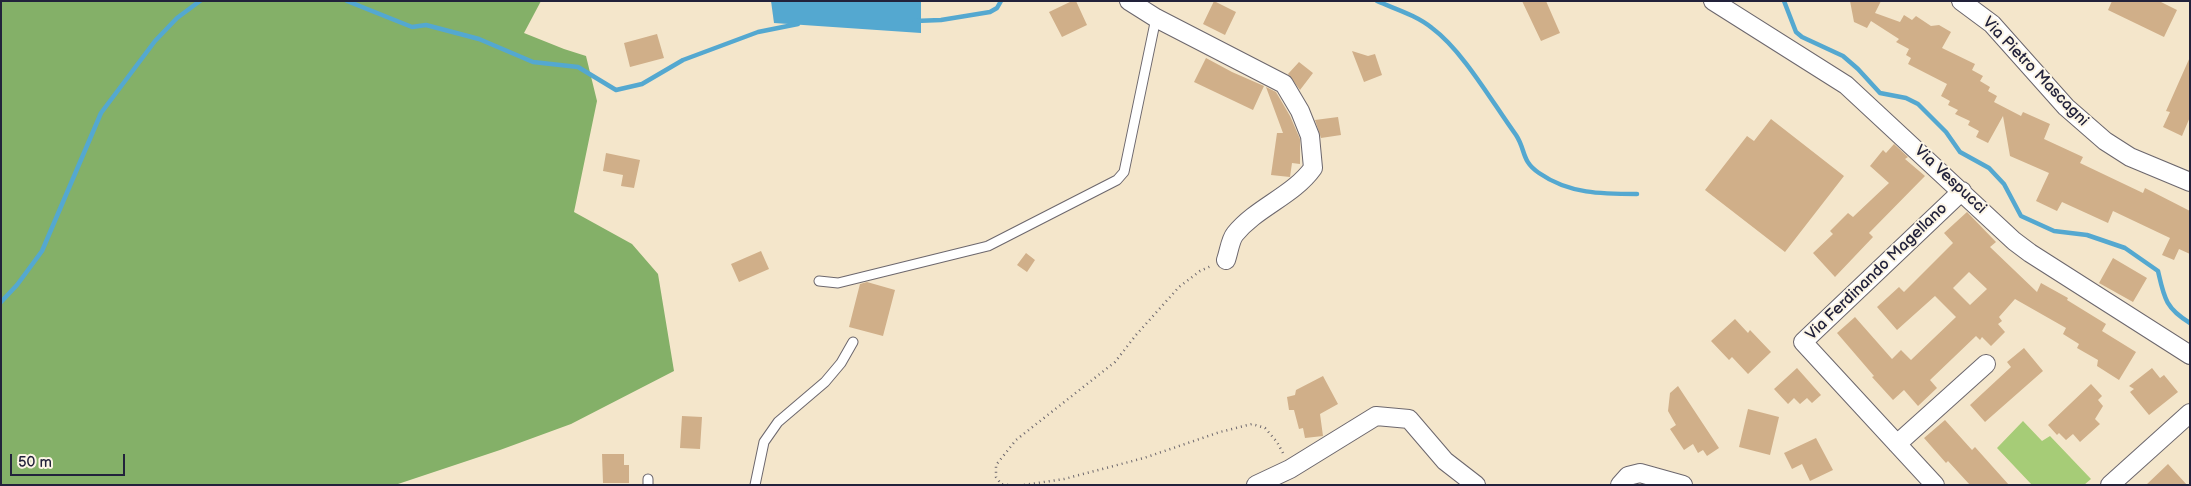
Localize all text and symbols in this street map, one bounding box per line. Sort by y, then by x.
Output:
street label: Via Pietro Mascagni [1978,13,2092,131]
street label: Via Vespucci [1910,142,1990,218]
street label: Via Ferdinando Magellano [1802,199,1952,345]
scale bar [12,444,128,476]
text: 50 m [18,453,52,472]

